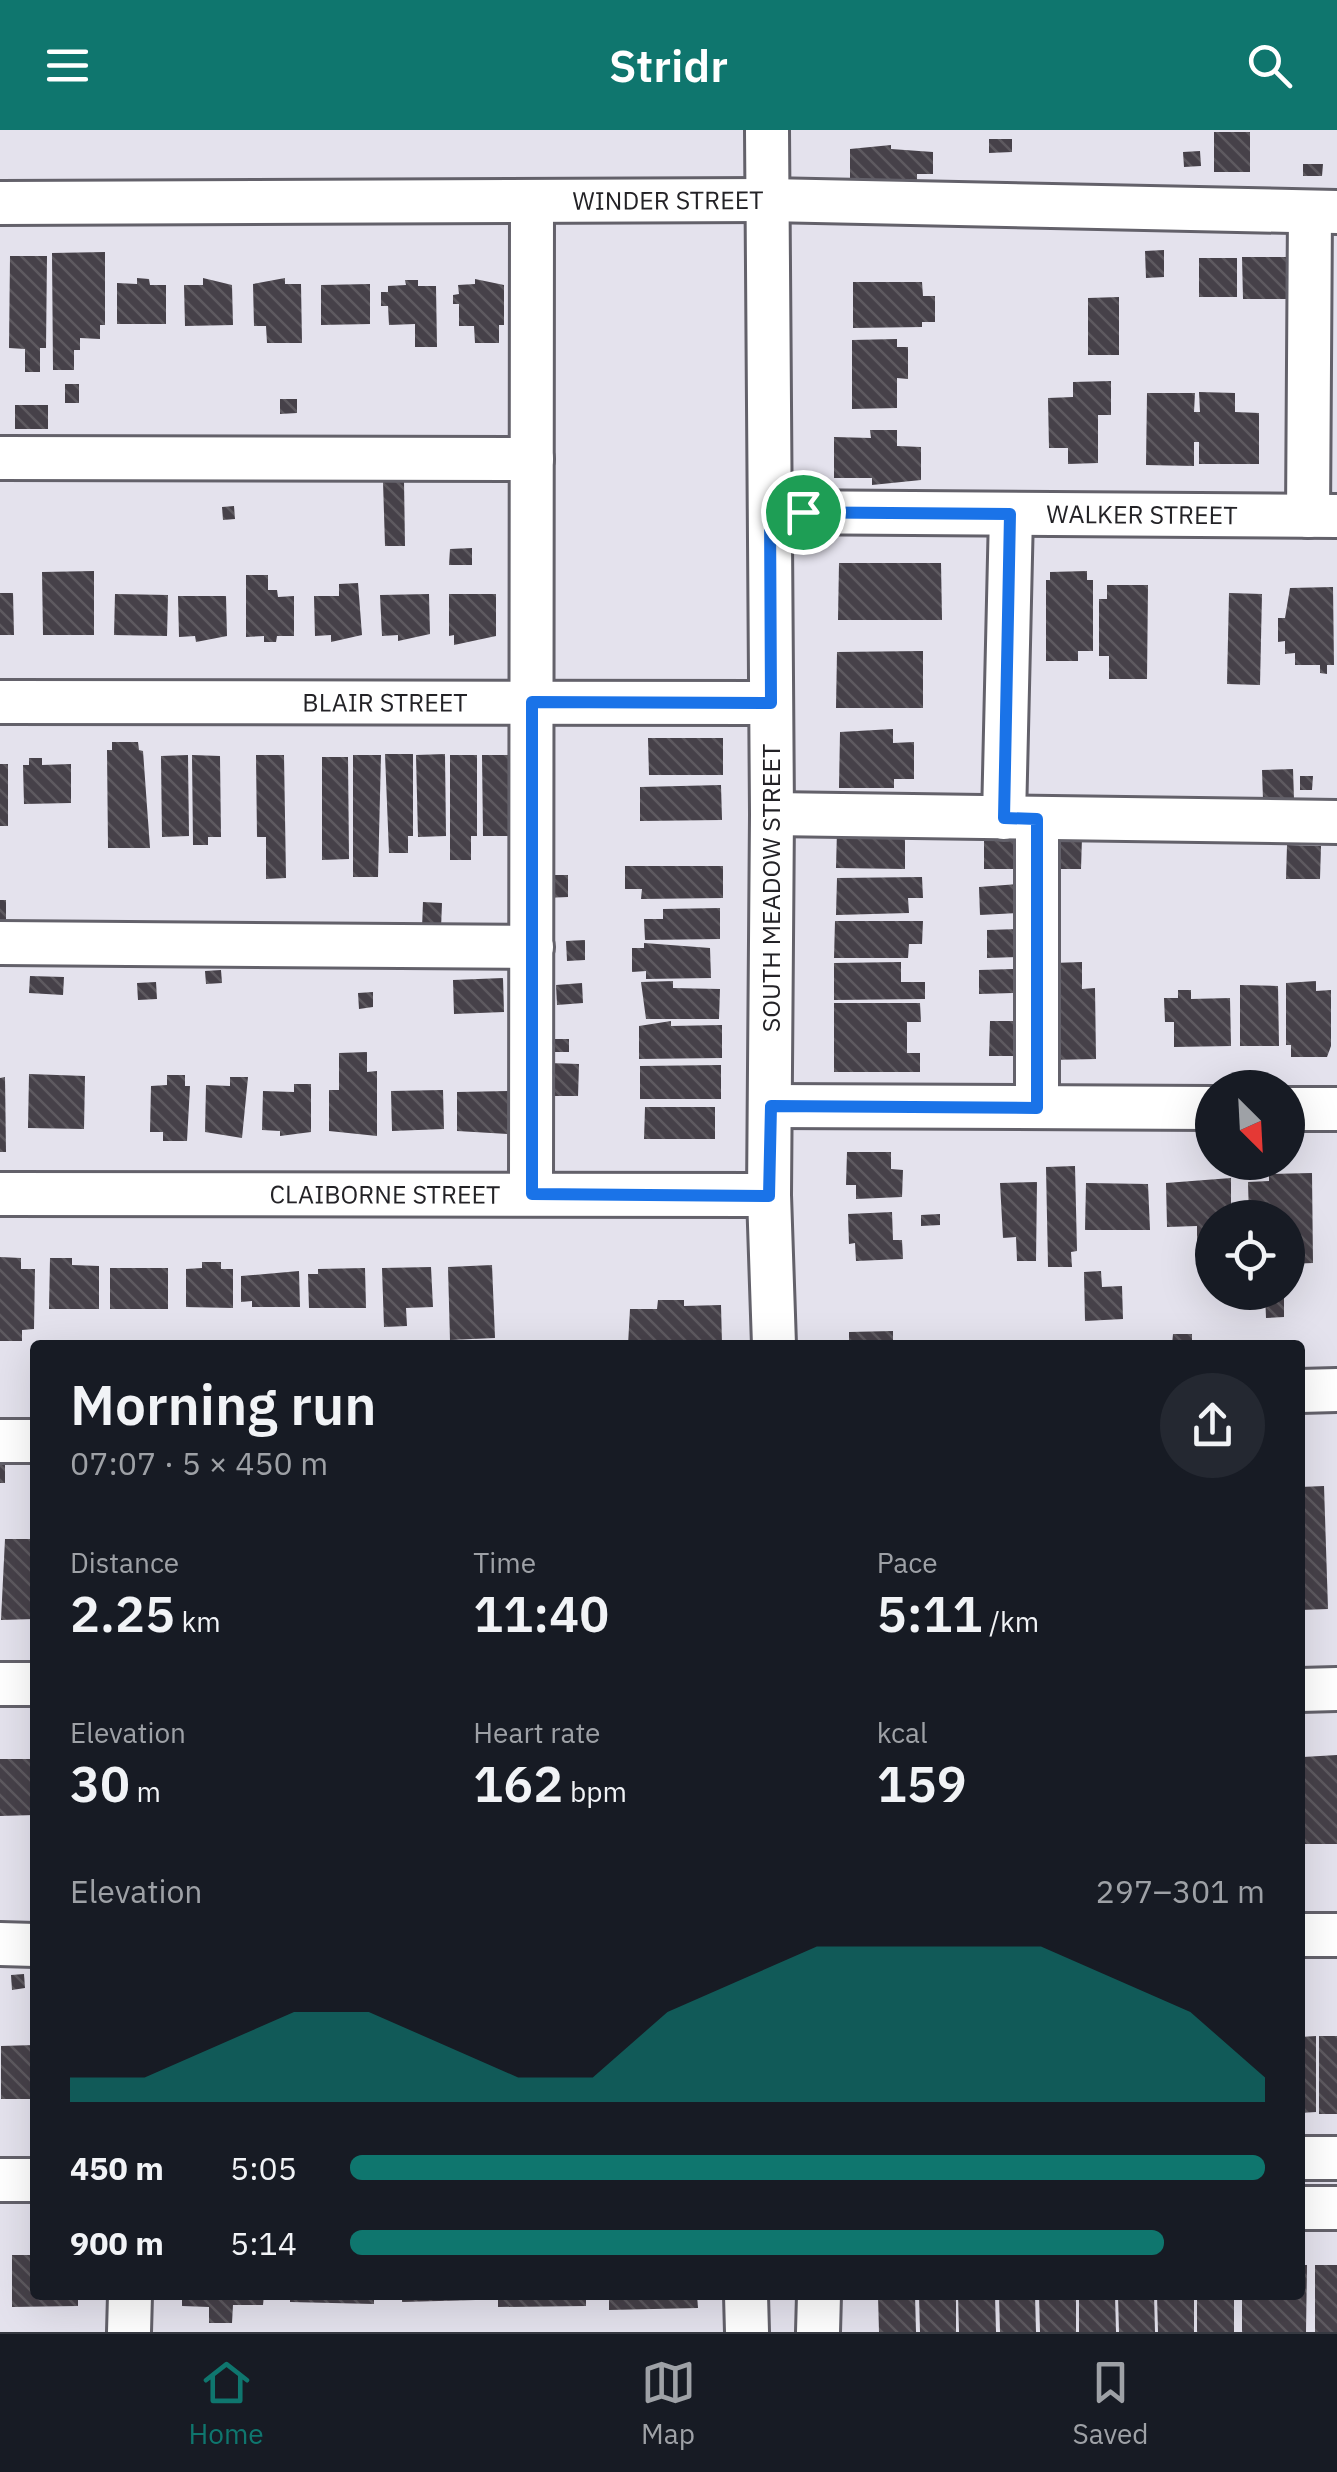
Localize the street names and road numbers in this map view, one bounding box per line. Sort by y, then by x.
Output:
street label: WINDER STREET [572,183,764,217]
street label: WALKER STREET [1046,497,1238,531]
street label: BLAIR STREET [302,685,468,719]
street label: SOUTH MEADOW STREET [754,744,787,1032]
street label: CLAIBORNE STREET [270,1177,500,1211]

